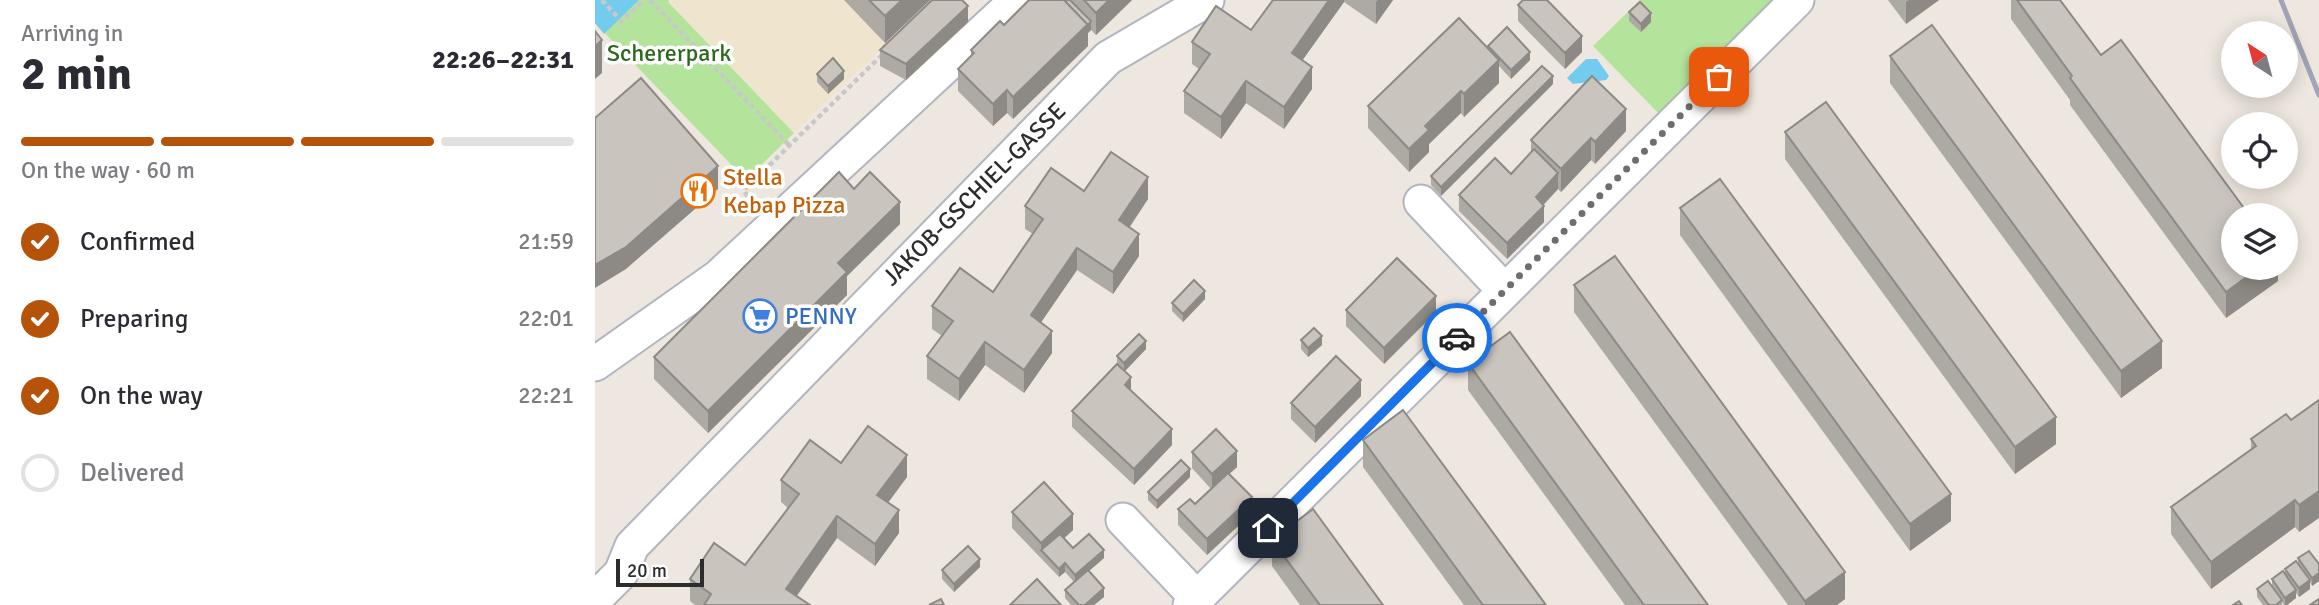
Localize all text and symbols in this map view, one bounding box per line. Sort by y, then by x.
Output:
text: Arriving in [21,19,123,48]
north arrow [2221,21,2298,98]
map controls [2221,21,2298,280]
park label: Schererpark [607,38,731,68]
text: 22:26–22:31 [432,44,574,76]
text: 2 min [21,46,132,102]
pin [1689,47,1749,107]
icon: bag [1700,58,1738,96]
street label: JAKOB-GSCHIEL-GASSE [876,96,1072,292]
button: locate [2221,112,2298,189]
text: On the way · 60 m [21,156,195,185]
place label: Stella Kebap Pizza [723,162,845,220]
restaurant icon: Stella Kebap Pizza [679,172,717,210]
button: layers [2221,203,2298,280]
icon: check [21,223,59,261]
text: Confirmed [80,226,195,258]
text: 21:59 [518,227,574,256]
supermarket icon: PENNY [741,297,779,335]
icon: check [21,300,59,338]
place label: PENNY [785,301,857,331]
text: Preparing [80,303,188,335]
courier [1422,303,1492,373]
text: 22:01 [518,304,574,333]
icon: car [1438,319,1476,357]
icon: check [21,377,59,415]
text: On the way [80,380,203,412]
text: 22:21 [518,381,574,410]
text: Delivered [80,457,185,489]
pin [1238,498,1298,558]
icon: home [1249,509,1287,547]
scale bar [616,556,703,588]
text: 20 m [627,559,667,583]

